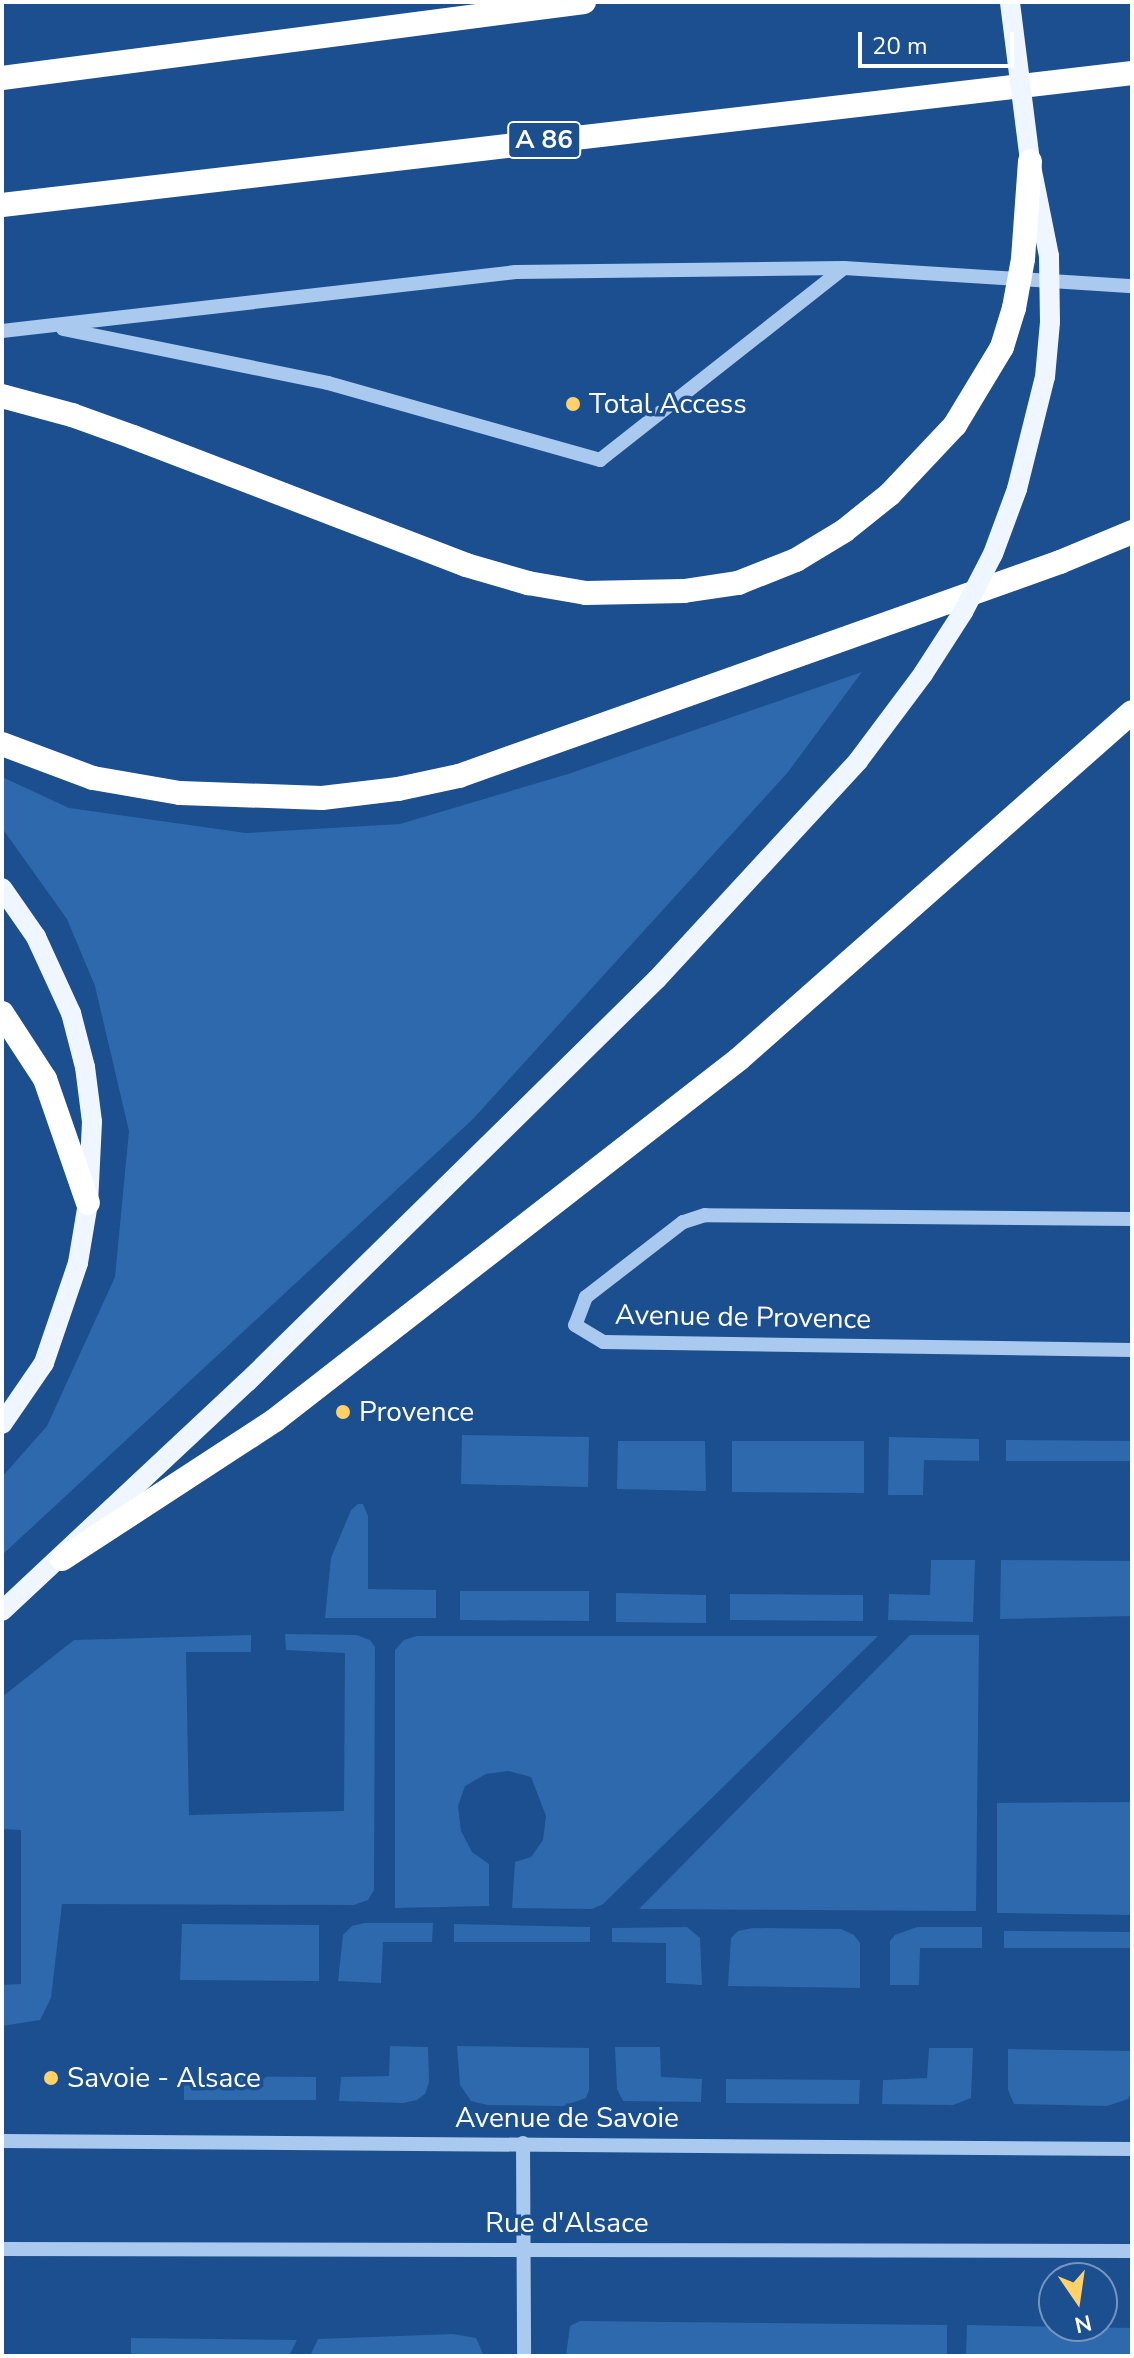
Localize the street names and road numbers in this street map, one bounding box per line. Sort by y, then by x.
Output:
road number: A 86 [506,118,582,162]
street label: Avenue de Provence [615,1298,871,1336]
street label: Avenue de Savoie [455,2101,679,2135]
street label: Rue d'Alsace [485,2206,649,2240]

